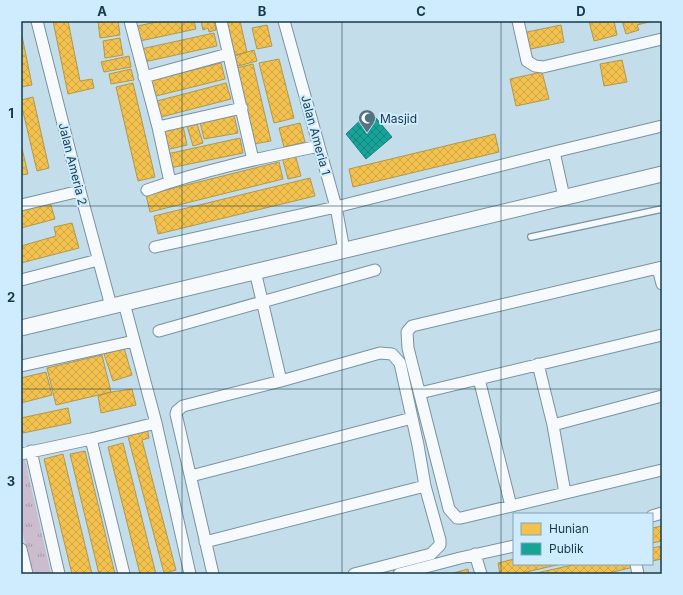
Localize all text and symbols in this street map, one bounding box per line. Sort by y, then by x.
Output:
text: A [97,3,107,19]
text: B [258,3,267,19]
text: C [416,3,426,19]
text: D [576,3,586,19]
street label: Jalan Ameria 1 [298,93,334,177]
text: 1 [8,105,14,121]
mosque icon: Masjid [357,108,377,133]
place label: Masjid [380,111,417,126]
street label: Jalan Ameria 2 [55,121,91,207]
text: 2 [7,289,15,305]
text: 3 [7,473,15,489]
legend [513,513,653,565]
text: Hunian [549,521,589,536]
text: Publik [549,541,584,556]

